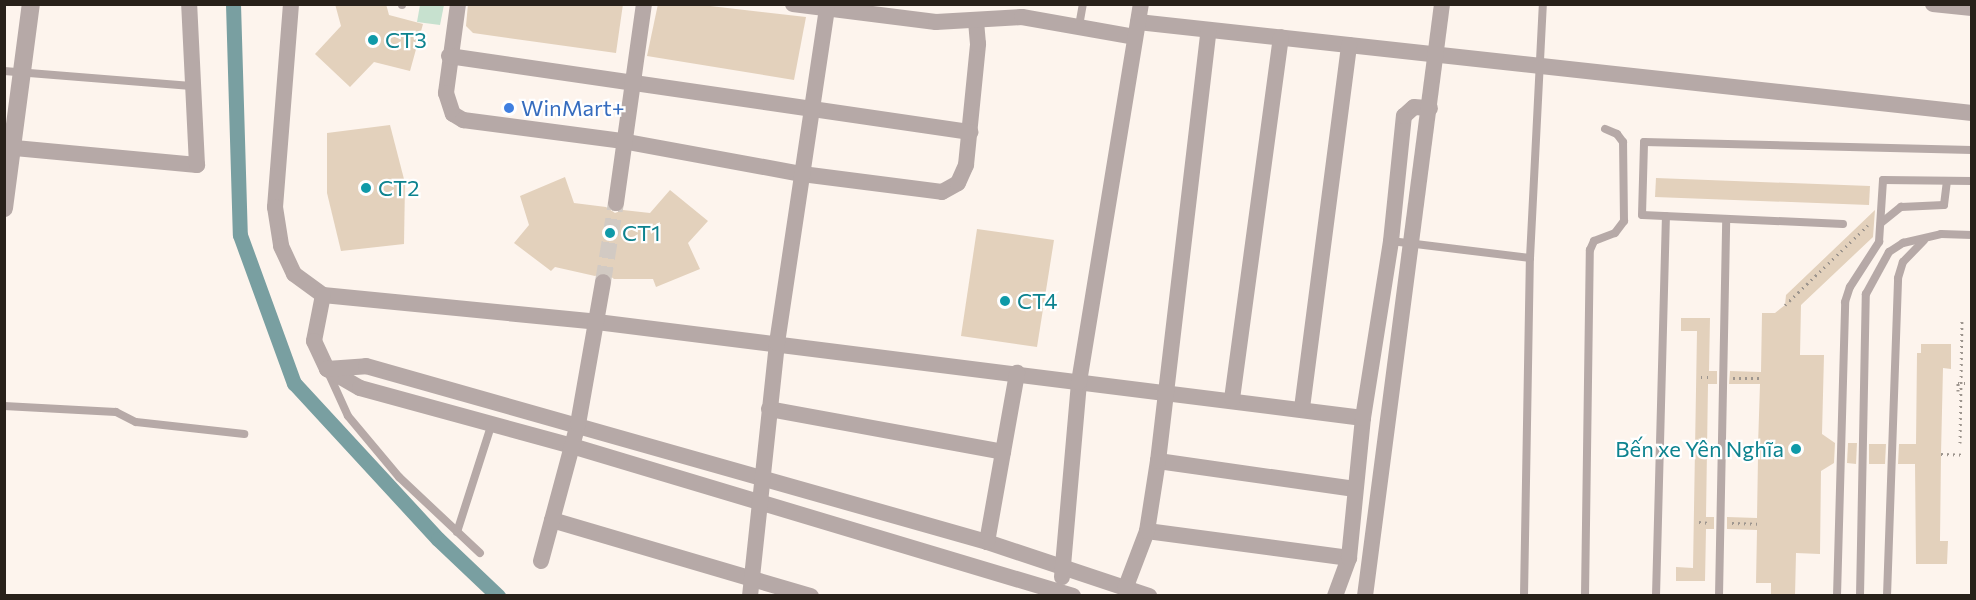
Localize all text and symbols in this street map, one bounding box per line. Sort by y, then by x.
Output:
place label: CT3 [385,27,427,53]
marker: CT3 [366,33,380,47]
place label: WinMart+ [521,95,625,121]
marker: WinMart+ [502,101,516,115]
place label: CT2 [378,175,419,201]
marker: CT2 [359,181,373,195]
place label: CT1 [622,220,661,246]
marker: CT1 [603,226,617,240]
place label: CT4 [1017,288,1057,314]
marker: CT4 [998,294,1012,308]
place label: Bến xe Yên Nghĩa [1615,436,1784,462]
marker: Bến xe Yên Nghĩa [1789,442,1803,456]

